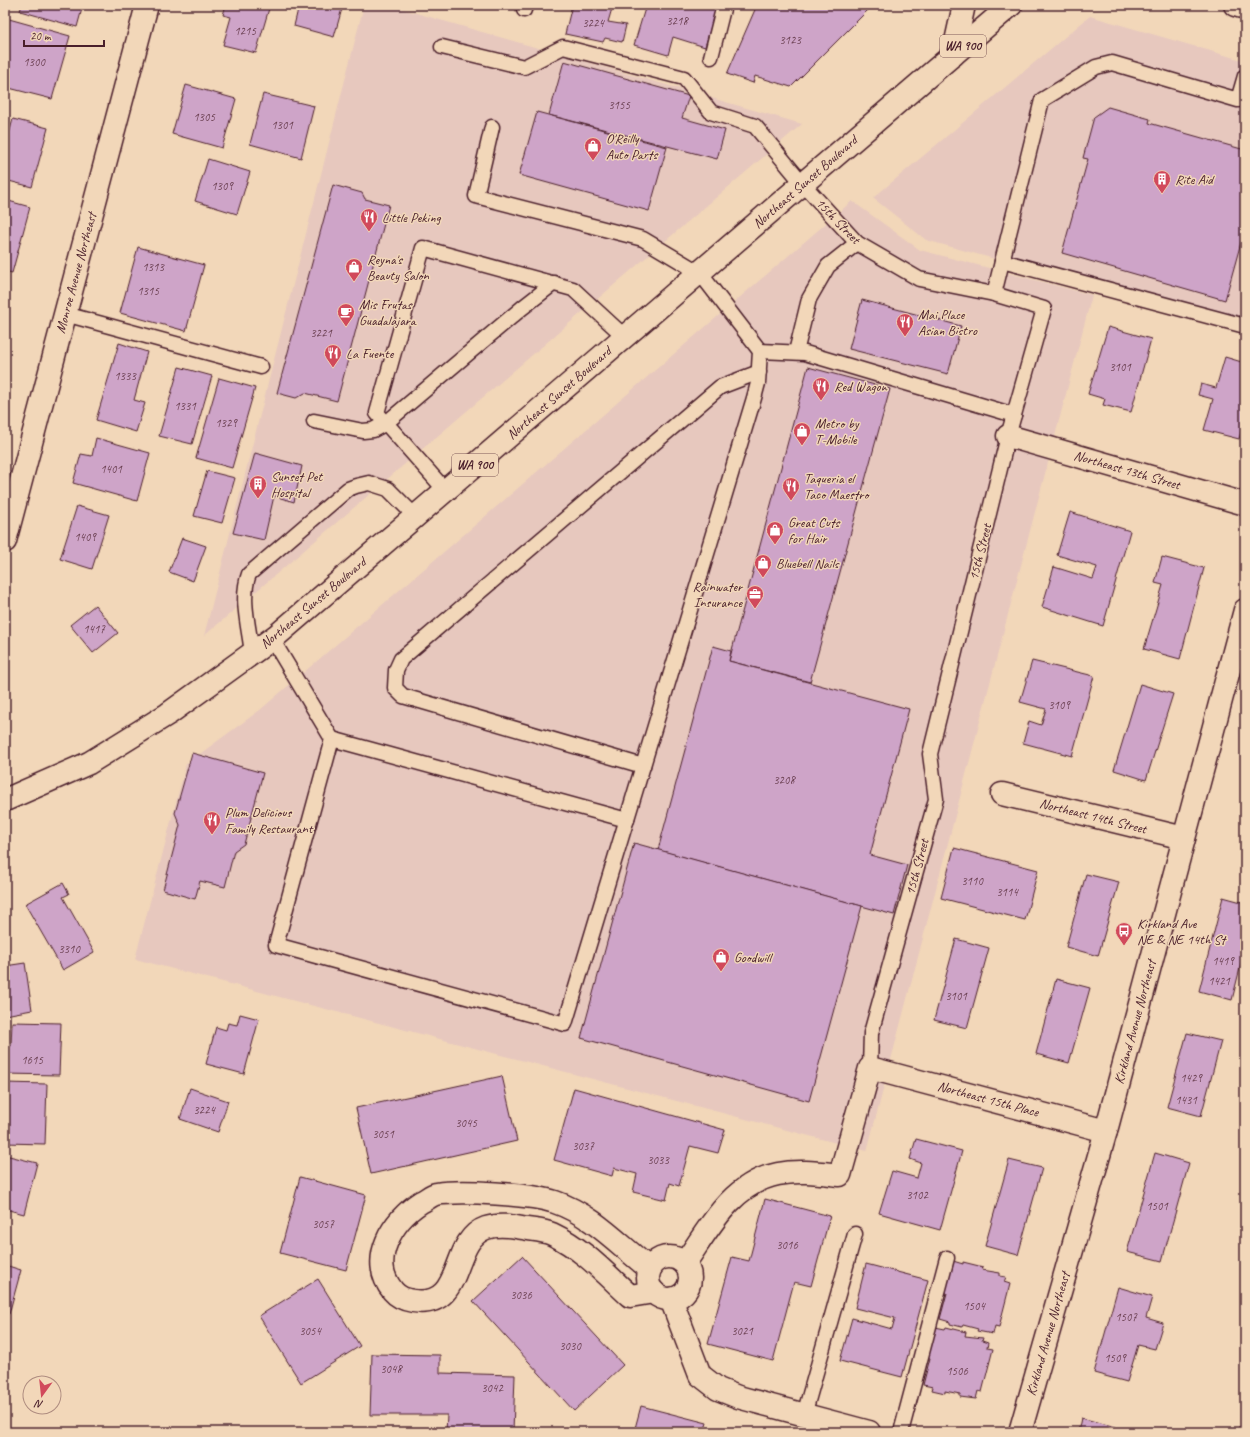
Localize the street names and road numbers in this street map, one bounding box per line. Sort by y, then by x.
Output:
road number: WA 900 [940,35,986,57]
street label: Northeast Sunset Boulevard [749,130,863,232]
street label: 15th Street [812,195,865,248]
street label: Monroe Avenue Northeast [52,209,101,335]
street label: Northeast Sunset Boulevard [503,341,617,443]
street label: Northeast 13th Street [1072,447,1183,494]
road number: WA 900 [452,454,498,476]
street label: 15th Street [965,521,995,582]
street label: Northeast Sunset Boulevard [257,552,371,652]
street label: Northeast 14th Street [1038,794,1150,838]
street label: 15th Street [901,836,933,897]
street label: Kirkland Avenue Northeast [1110,956,1160,1086]
street label: Northeast 15th Place [936,1077,1042,1121]
street label: Kirkland Avenue Northeast [1022,1268,1074,1398]

